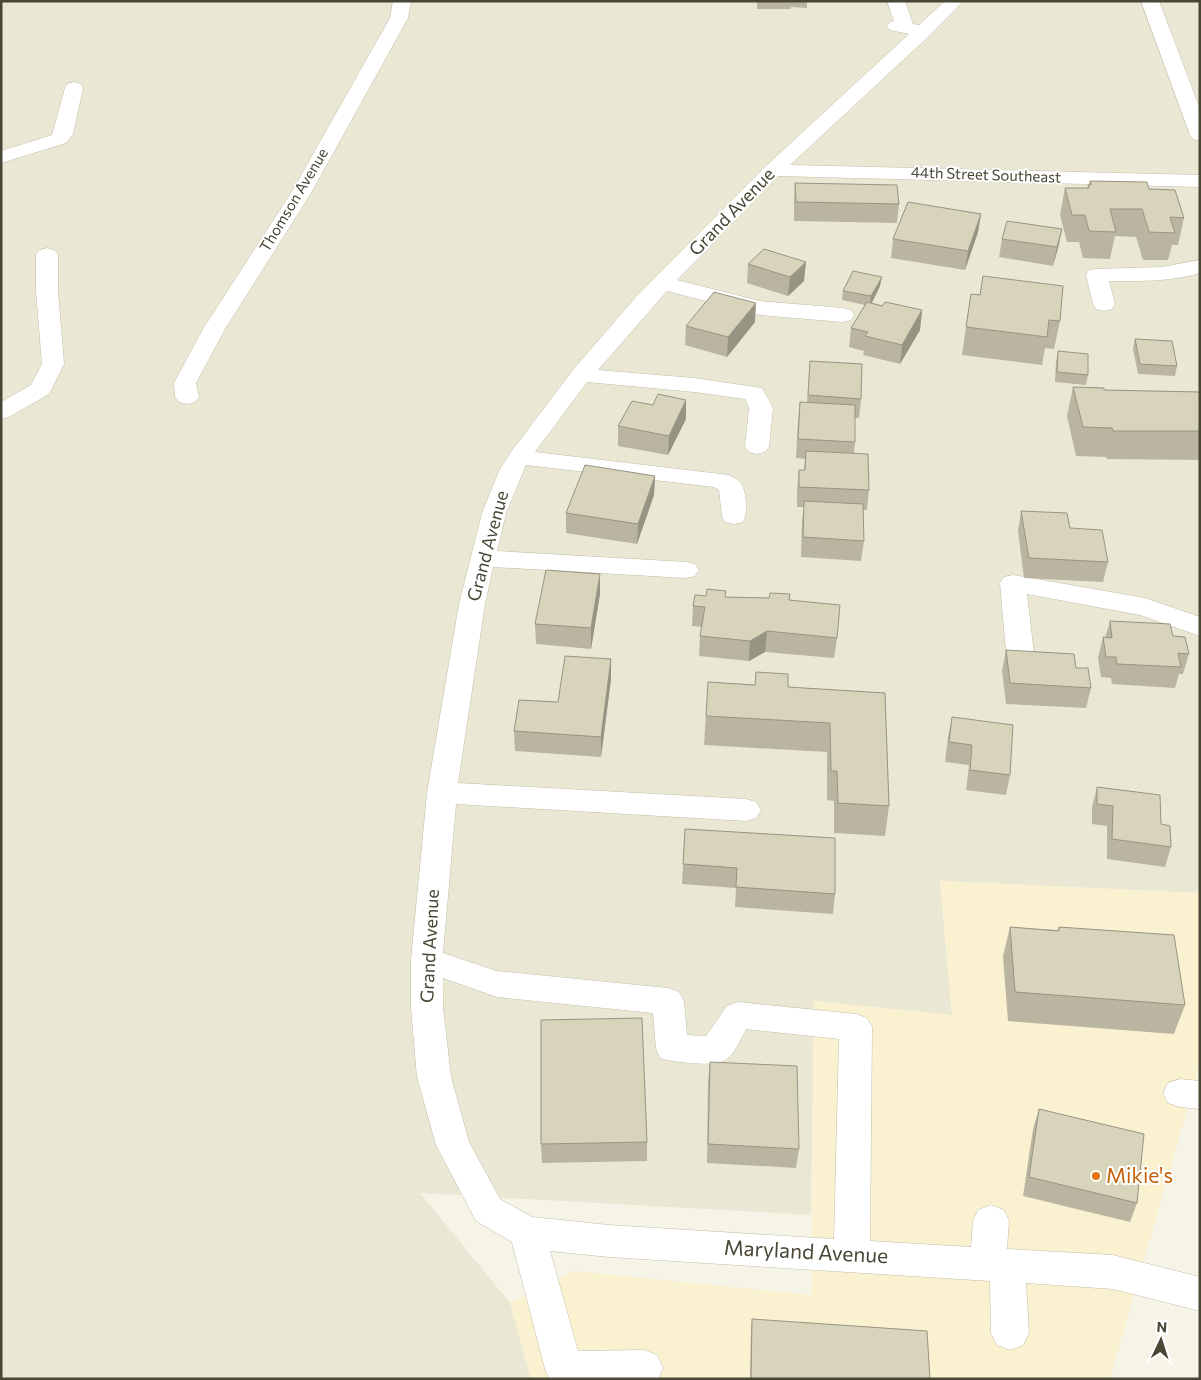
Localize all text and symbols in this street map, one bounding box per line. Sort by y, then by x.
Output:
street label: Thomson Avenue [255,144,331,254]
street label: 44th Street Southeast [911,162,1062,186]
street label: Grand Avenue [684,163,779,260]
street label: Grand Avenue [462,488,512,604]
street label: Grand Avenue [415,889,443,1003]
place label: Mikie's [1106,1162,1173,1187]
marker: Mikie's [1090,1170,1102,1182]
street label: Maryland Avenue [723,1234,889,1267]
north arrow [1136,1315,1186,1365]
text: N [1156,1318,1168,1335]

